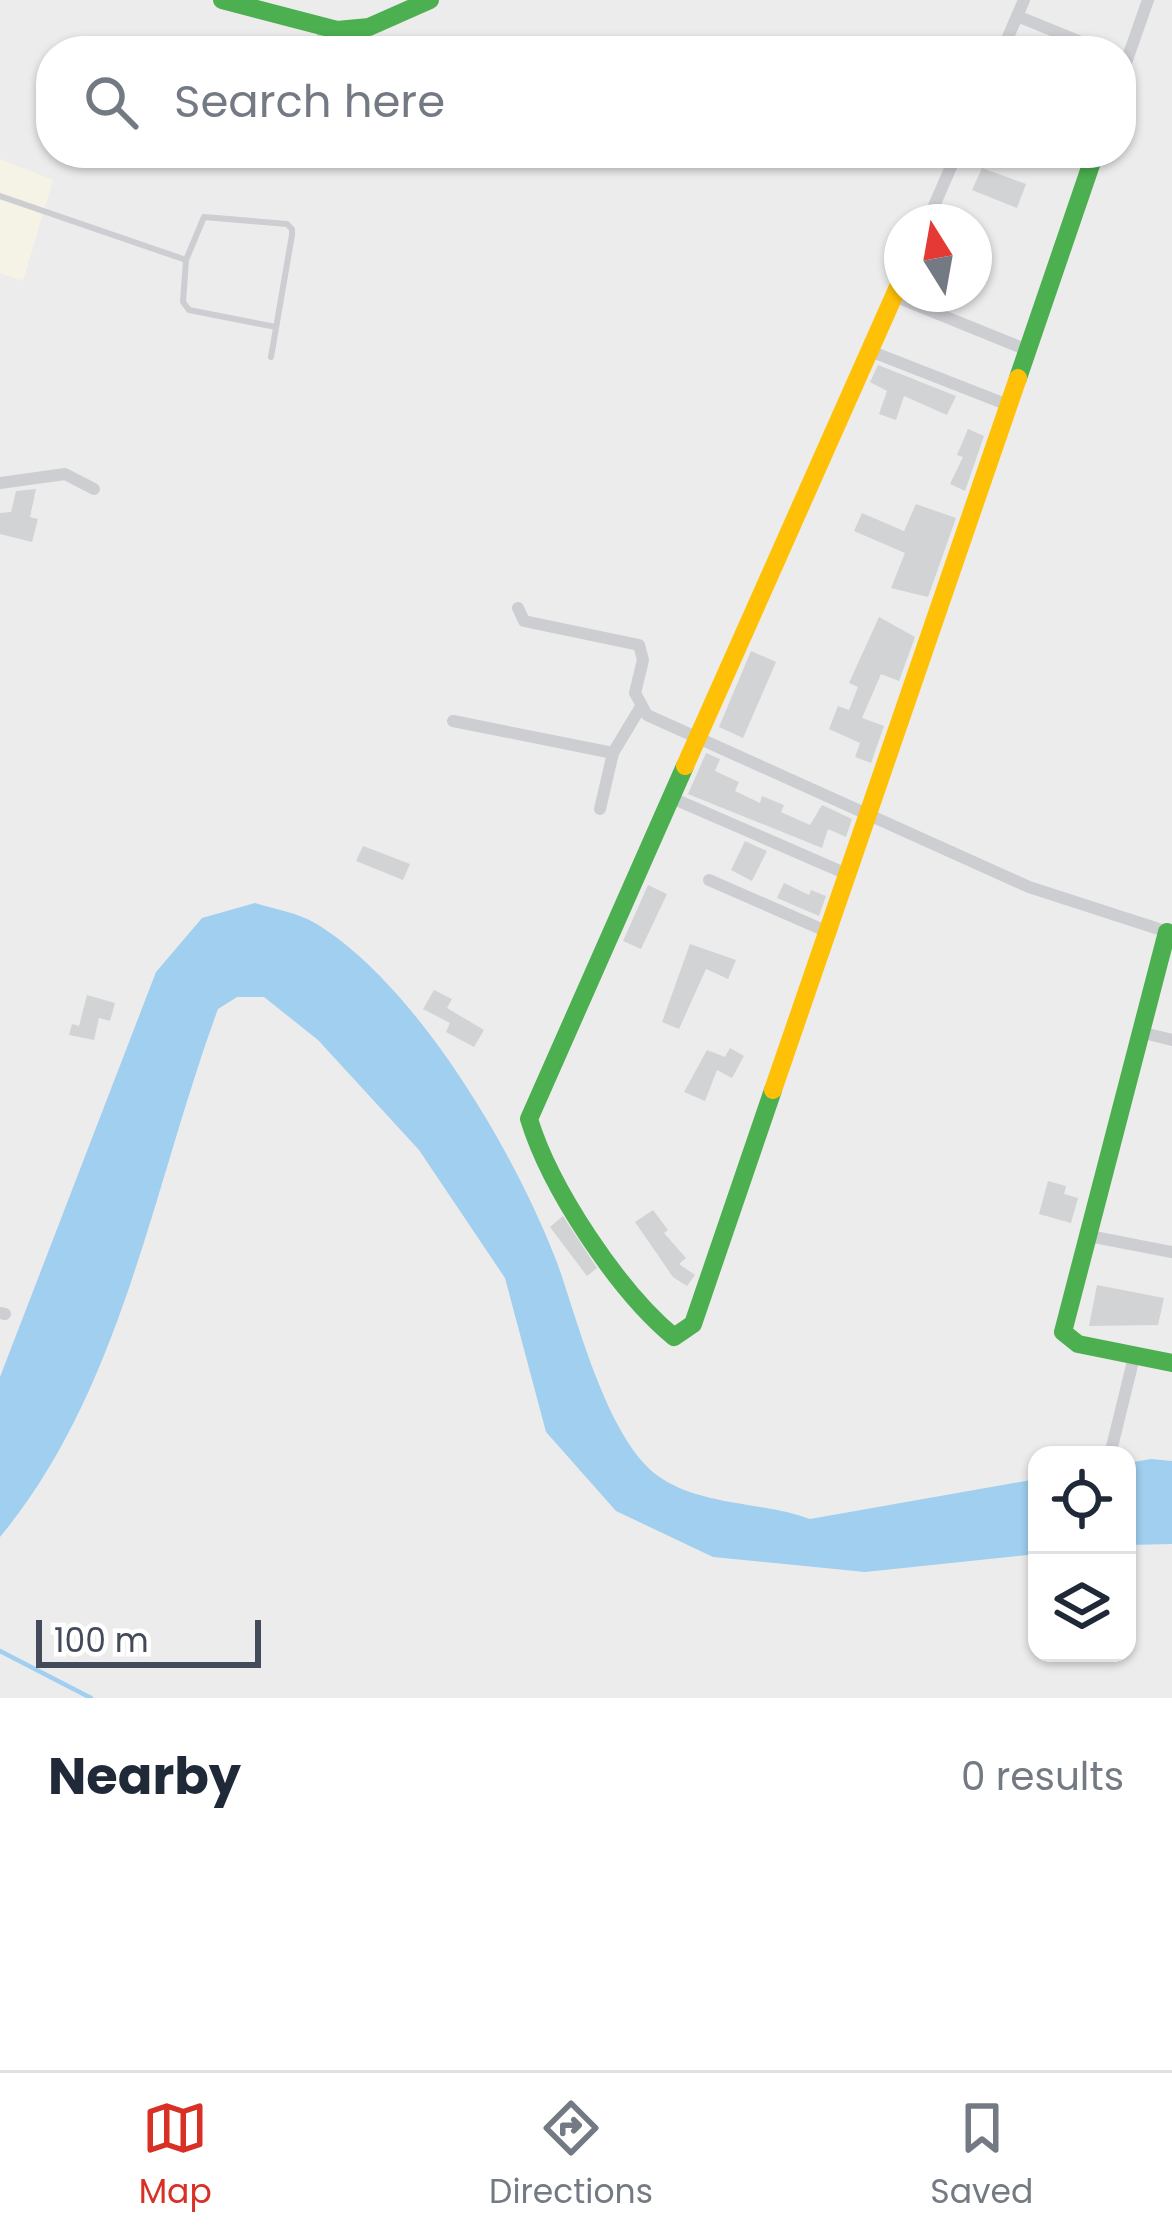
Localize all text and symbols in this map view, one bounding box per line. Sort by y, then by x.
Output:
search box [36,36,1136,168]
icon: search [78,69,144,135]
text: Search here [174,70,445,133]
north arrow [884,204,992,312]
map controls [1028,1446,1136,1662]
button: locate [1028,1446,1136,1554]
button: layers [1028,1554,1136,1662]
scale bar [36,1614,261,1667]
text: 100 m [54,1617,149,1664]
text: Nearby [48,1740,241,1812]
text: 0 results [961,1749,1124,1804]
tab: Map [139,2095,212,2217]
tab: Directions [489,2095,653,2217]
tab: Saved [930,2095,1033,2217]

